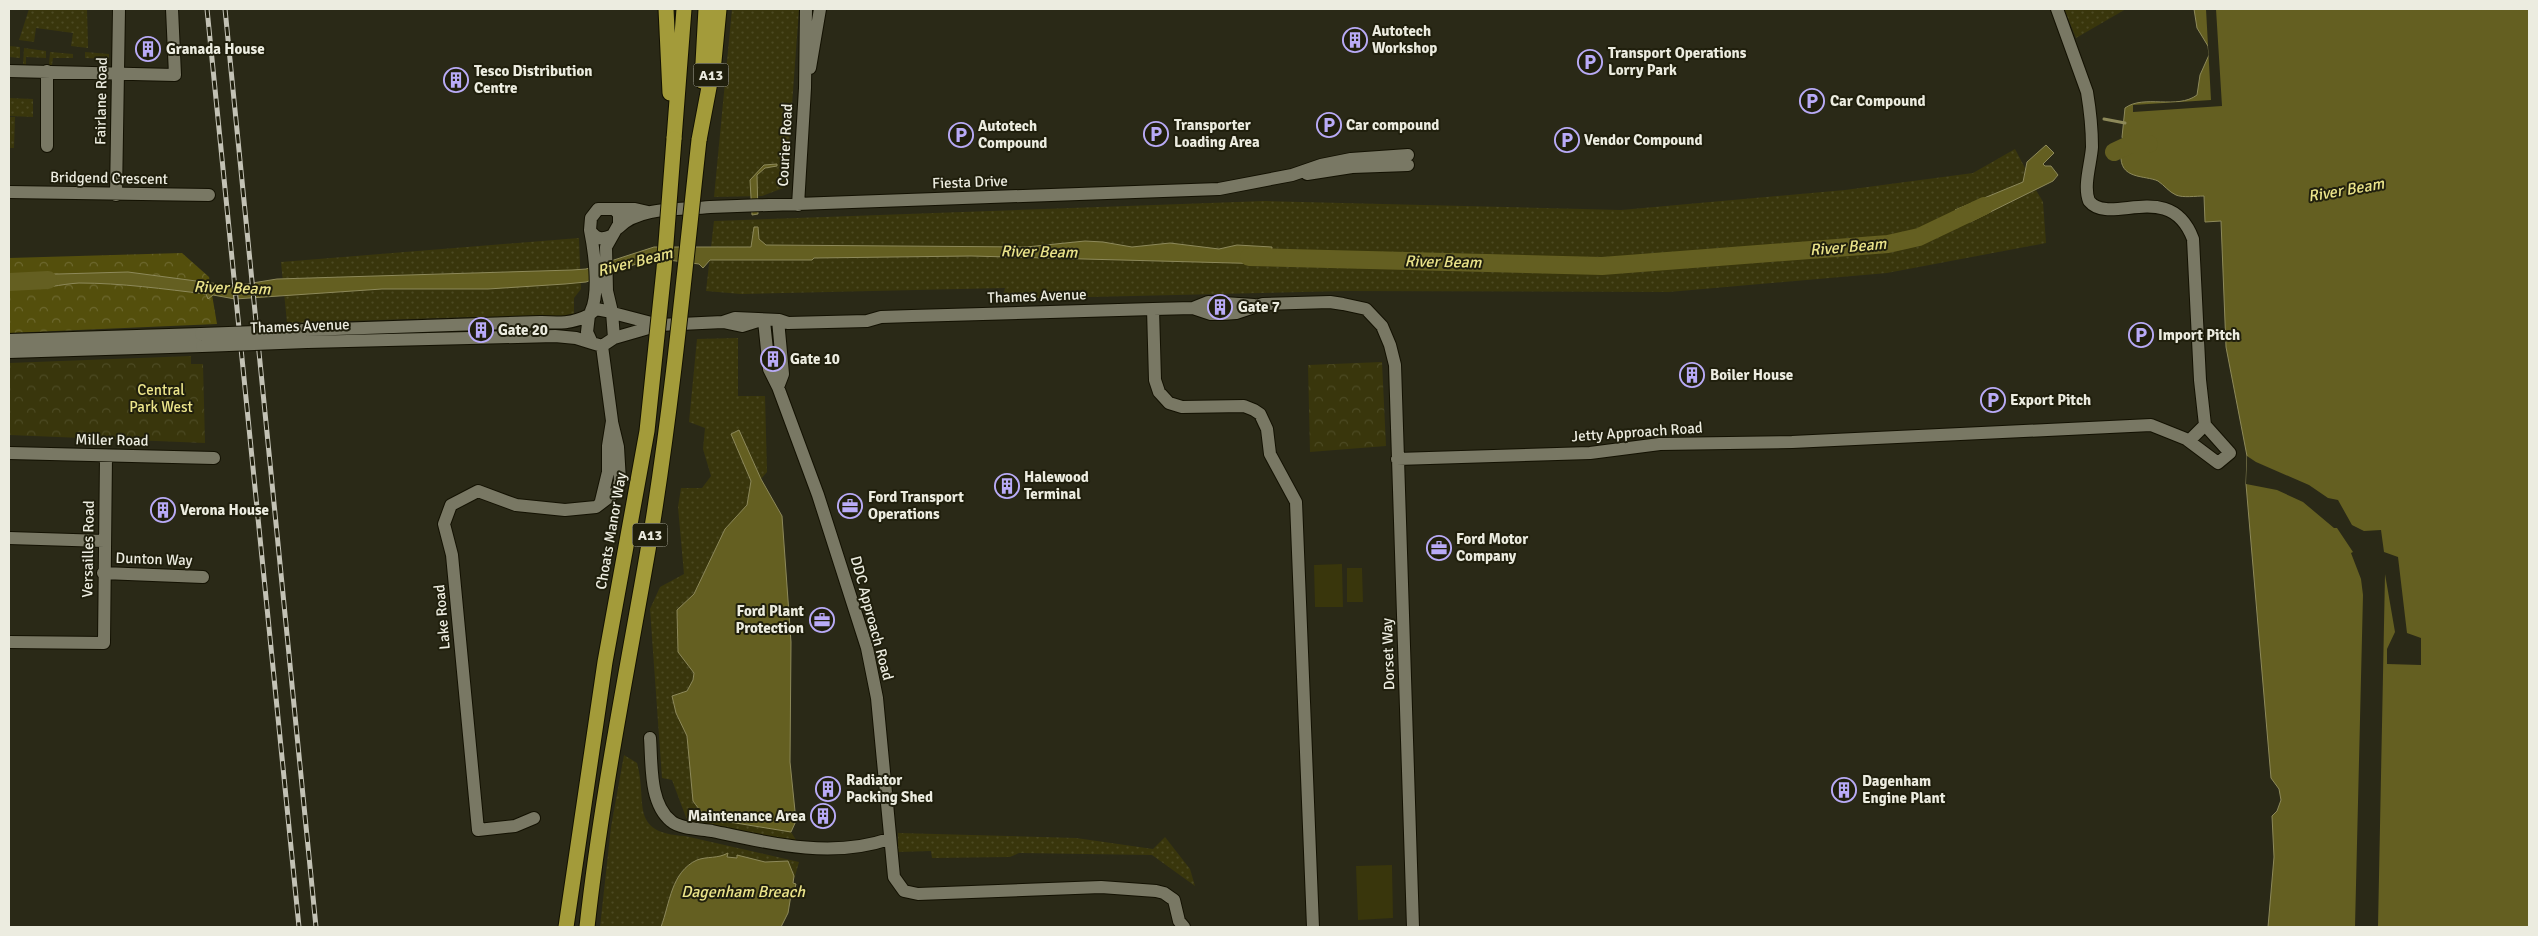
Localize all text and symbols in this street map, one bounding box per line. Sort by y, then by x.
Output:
place label: Autotech Workshop [1372,22,1437,57]
building icon: Autotech Workshop [1342,27,1368,53]
building icon: Granada House [135,36,161,62]
place label: Granada House [166,40,265,58]
place label: Transport Operations Lorry Park [1608,44,1747,79]
parking icon: Transport Operations Lorry Park [1577,49,1603,75]
street label: Fairlane Road [91,57,111,145]
place label: Tesco Distribution Centre [474,62,592,97]
road number: A13 [694,64,728,86]
building icon: Tesco Distribution Centre [443,67,469,93]
parking icon: Car Compound [1799,88,1825,114]
place label: Car Compound [1830,92,1926,110]
street label: Courier Road [774,103,796,187]
parking icon: Car compound [1316,112,1342,138]
place label: Transporter Loading Area [1174,116,1260,151]
place label: Car compound [1346,116,1439,134]
place label: Autotech Compound [978,117,1047,152]
parking icon: Transporter Loading Area [1143,121,1169,147]
parking icon: Autotech Compound [948,122,974,148]
parking icon: Vendor Compound [1554,127,1580,153]
place label: Vendor Compound [1584,131,1703,149]
street label: Bridgend Crescent [50,168,168,188]
street label: Fiesta Drive [932,172,1008,192]
water label: River Beam [2306,173,2387,207]
water label: River Beam [1809,234,1888,260]
water label: River Beam [1000,241,1079,263]
water label: River Beam [595,243,676,281]
water label: River Beam [1404,251,1483,273]
water label: River Beam [193,277,272,299]
street label: Thames Avenue [987,285,1087,307]
building icon: Gate 7 [1207,294,1233,320]
place label: Gate 7 [1238,298,1280,316]
street label: Thames Avenue [250,315,350,337]
building icon: Gate 20 [468,317,494,343]
place label: Gate 20 [498,321,548,339]
parking icon: Import Pitch [2128,322,2154,348]
place label: Import Pitch [2158,326,2240,344]
building icon: Gate 10 [760,346,786,372]
place label: Gate 10 [790,350,840,368]
building icon: Boiler House [1679,362,1705,388]
place label: Boiler House [1710,366,1793,384]
park label: Central Park West [129,381,193,416]
parking icon: Export Pitch [1980,387,2006,413]
place label: Export Pitch [2010,391,2091,409]
street label: Jetty Approach Road [1571,418,1703,446]
street label: Miller Road [75,430,149,450]
place label: Halewood Terminal [1024,468,1089,503]
street label: Choats Manor Way [592,471,630,591]
building icon: Halewood Terminal [994,473,1020,499]
place label: Ford Transport Operations [868,488,964,523]
office icon: Ford Transport Operations [837,493,863,519]
building icon: Verona House [150,497,176,523]
street label: Versailles Road [78,500,98,598]
place label: Verona House [180,501,269,519]
road number: A13 [632,524,668,546]
place label: Ford Motor Company [1456,530,1528,565]
office icon: Ford Motor Company [1426,535,1452,561]
street label: Dunton Way [115,549,193,569]
street label: DDC Approach Road [847,554,897,682]
street label: Lake Road [430,584,454,650]
place label: Ford Plant Protection [736,602,804,637]
office icon: Ford Plant Protection [809,607,835,633]
street label: Dorset Way [1378,618,1398,690]
place label: Radiator Packing Shed [846,771,933,806]
place label: Dagenham Engine Plant [1862,772,1946,807]
building icon: Radiator Packing Shed [815,776,841,802]
building icon: Dagenham Engine Plant [1831,777,1857,803]
building icon: Maintenance Area [810,803,836,829]
place label: Maintenance Area [688,807,806,825]
water label: Dagenham Breach [681,882,806,902]

